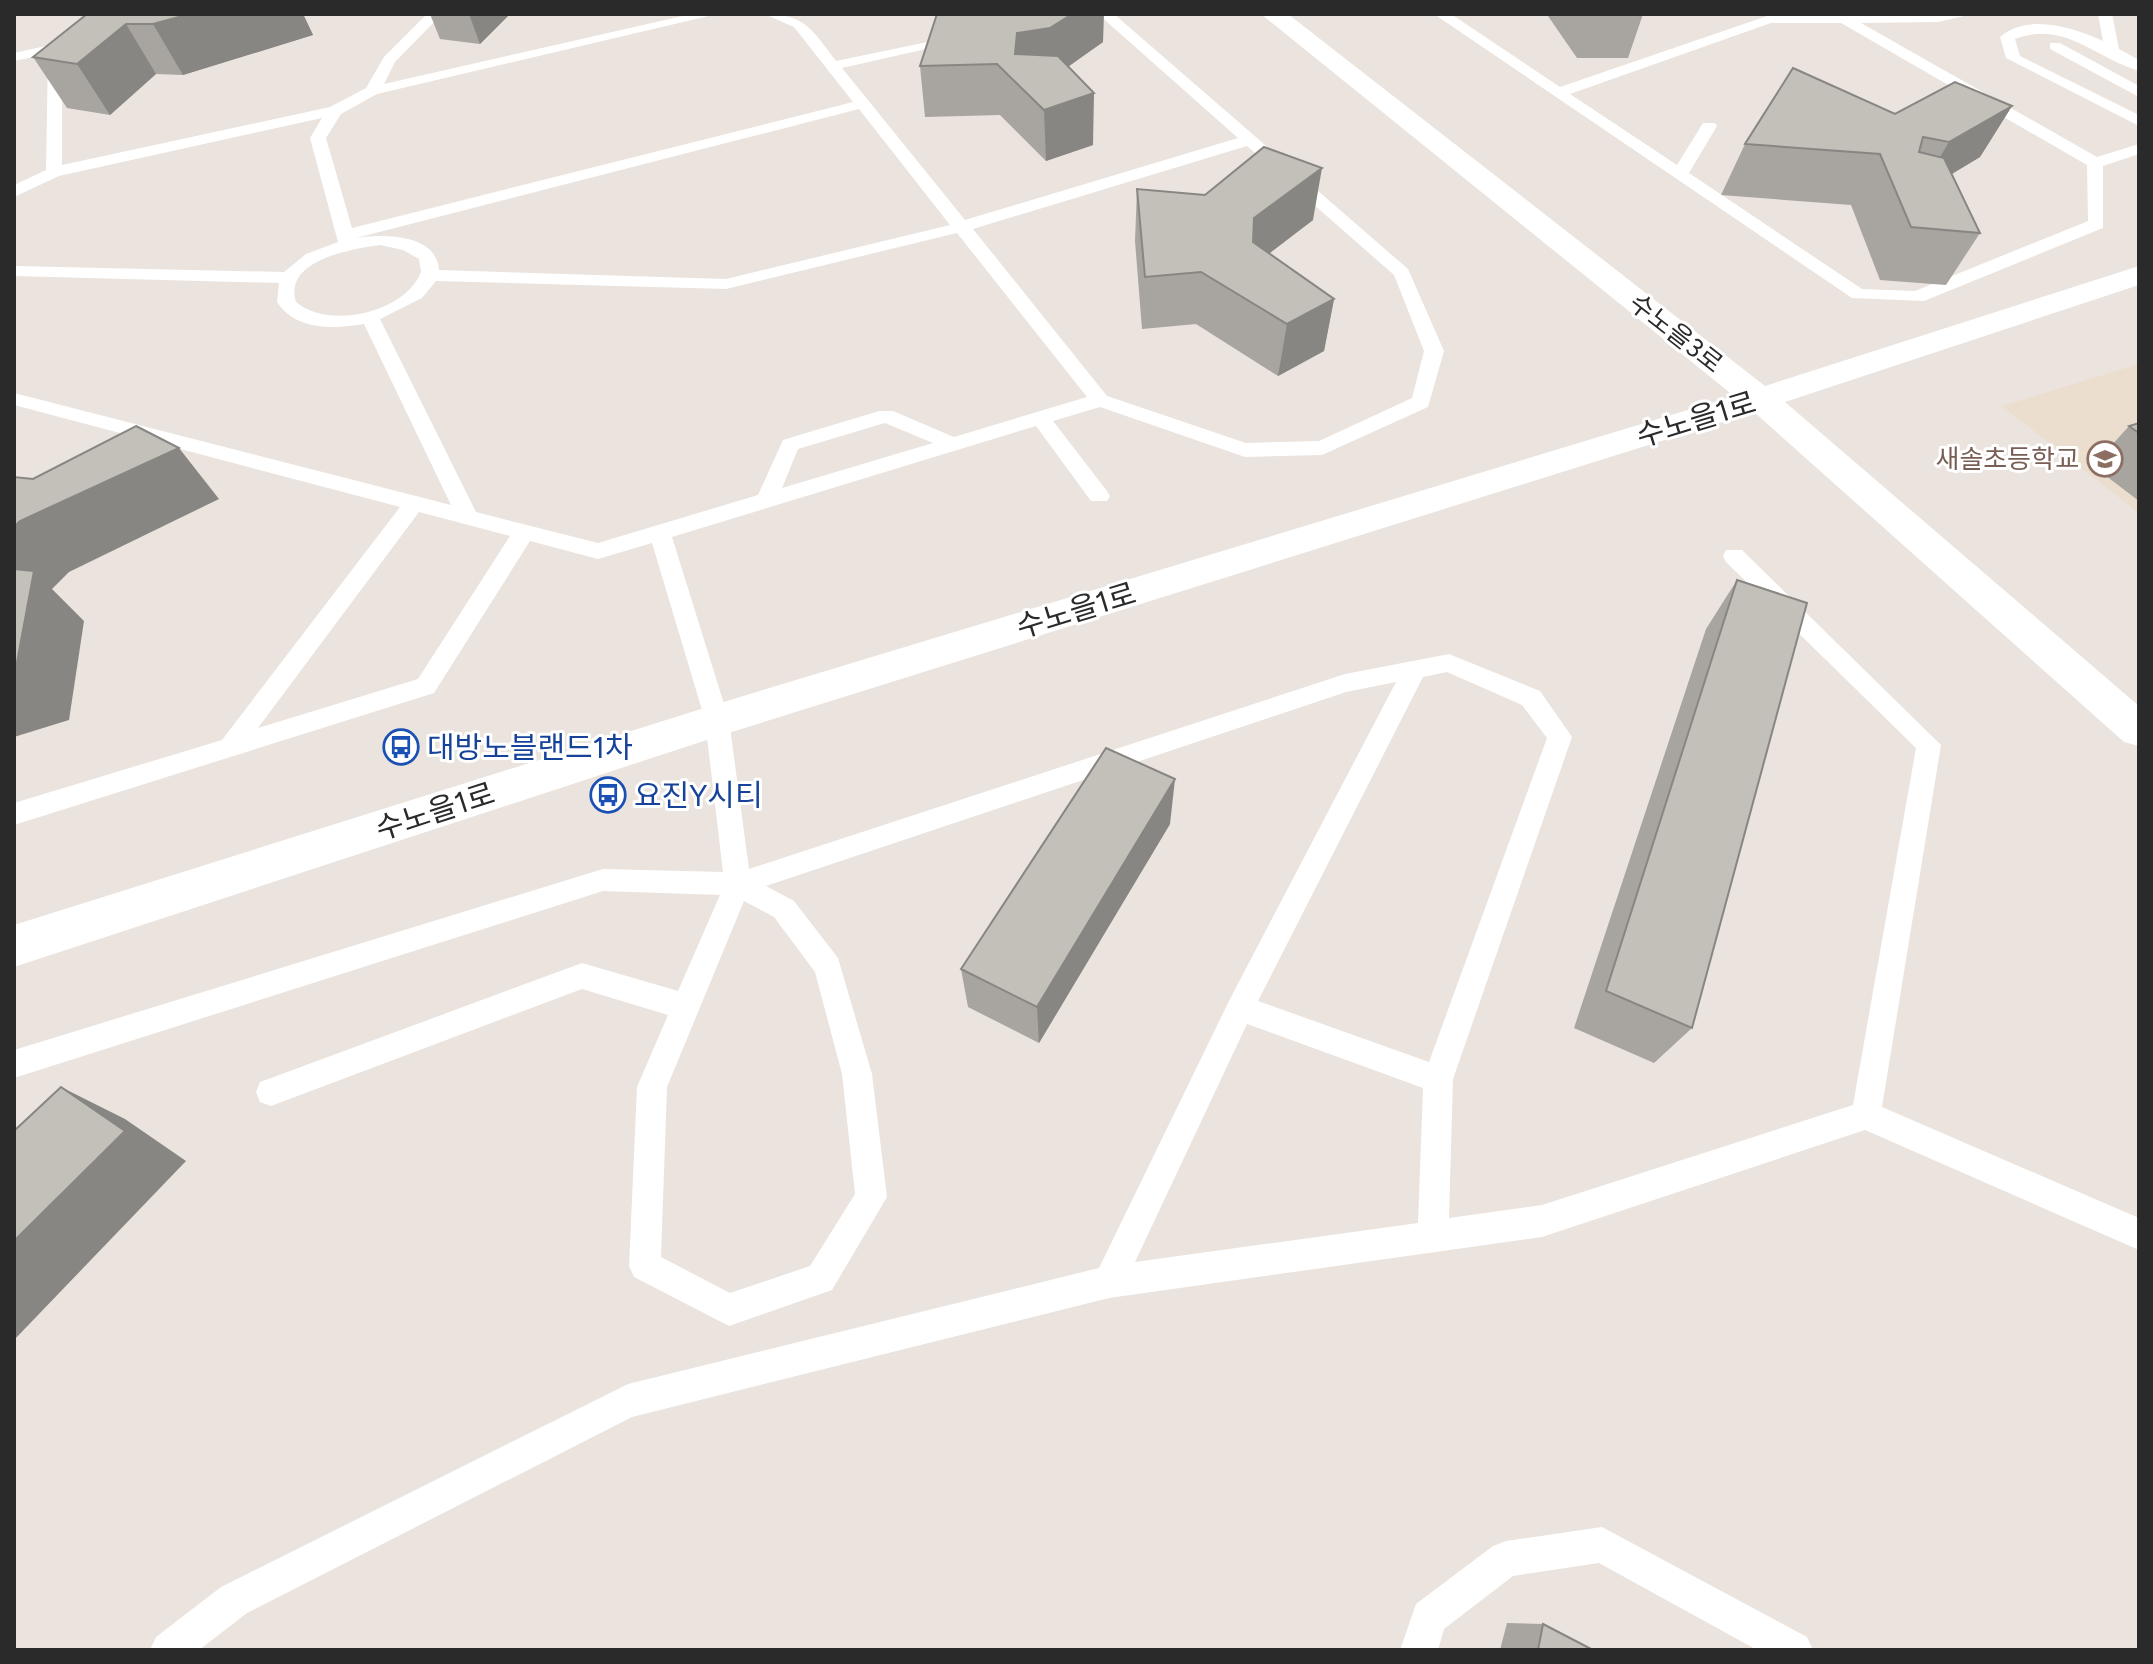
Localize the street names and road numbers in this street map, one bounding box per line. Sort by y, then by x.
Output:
street label: 수노을3로 [1623,287,1729,379]
street label: 수노을1로 [1632,383,1760,455]
street label: 수노을1로 [1012,574,1140,646]
street label: 수노을1로 [371,774,499,848]

